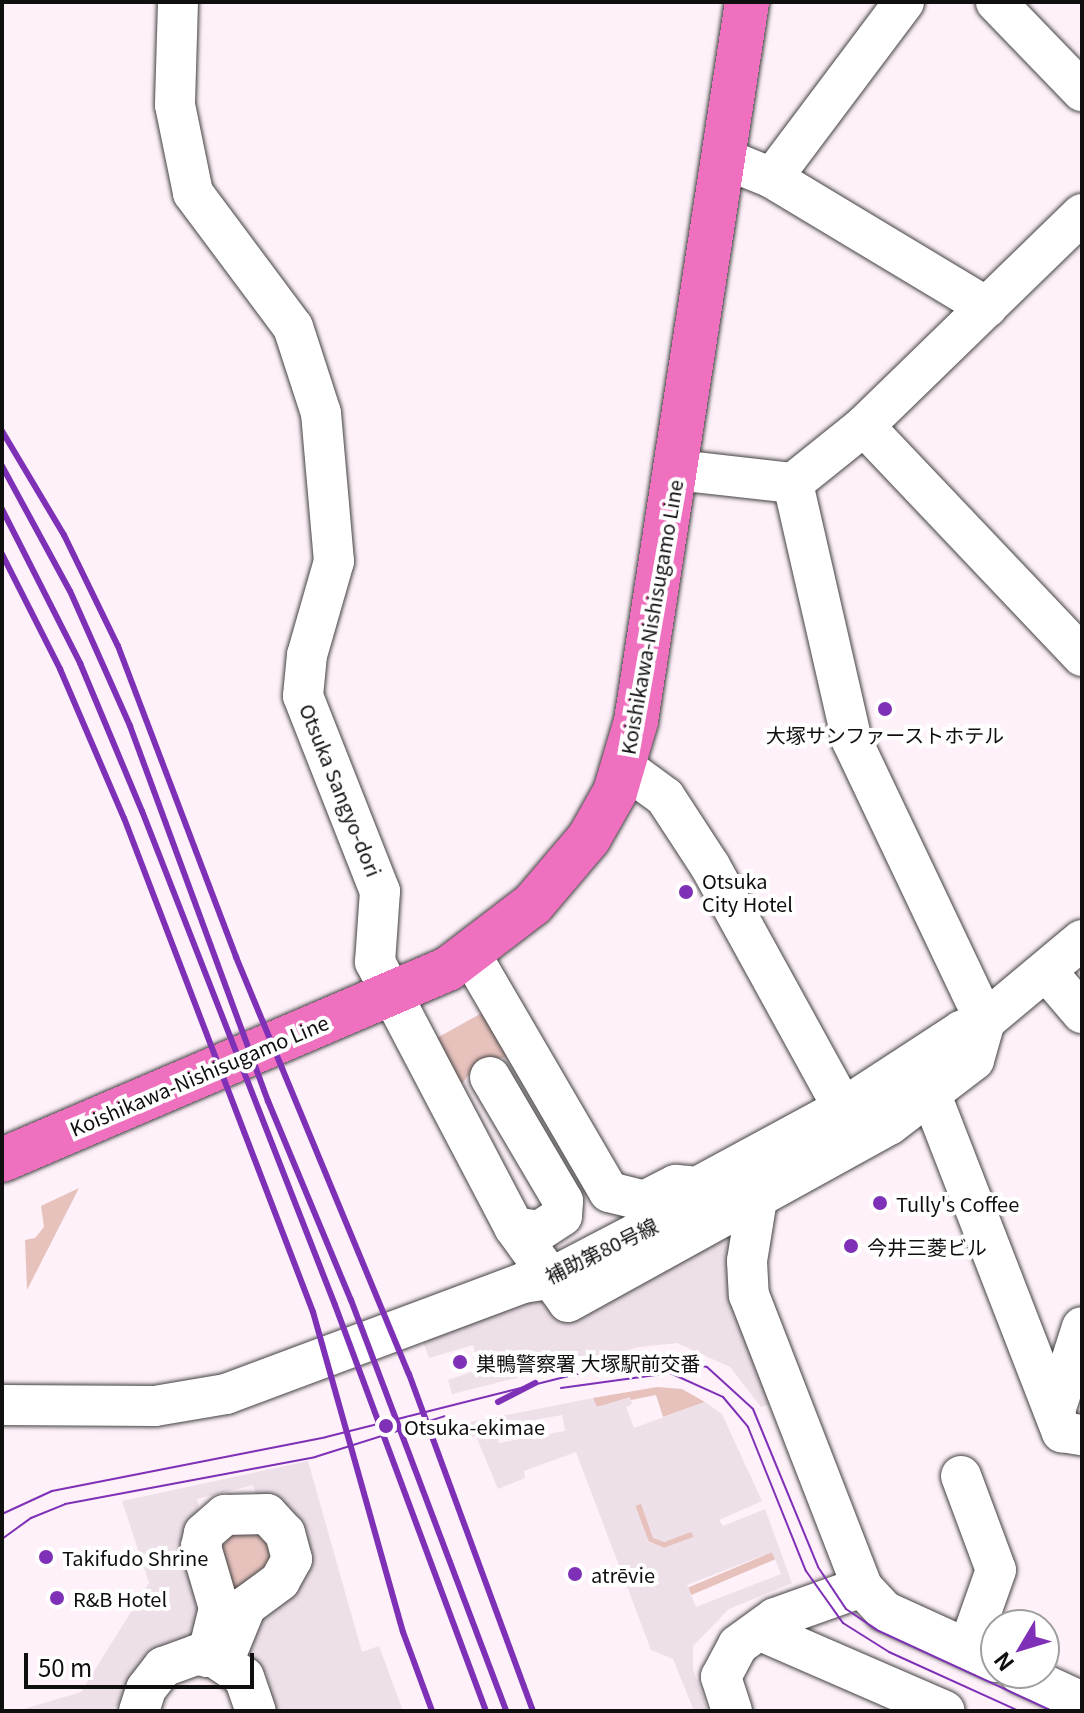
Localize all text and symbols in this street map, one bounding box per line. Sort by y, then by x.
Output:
street label: Koishikawa-Nishisugamo Line [615,478,687,756]
street label: Otsuka Sangyo-dori [295,700,387,880]
marker: 大塚サンファーストホテル [876,700,894,718]
place label: 大塚サンファーストホテル [765,722,1005,746]
place label: Otsuka City Hotel [702,868,793,915]
marker: Otsuka City Hotel [677,883,695,901]
street label: Koishikawa-Nishisugamo Line [66,1010,332,1140]
place label: Tully's Coffee [896,1191,1019,1215]
marker: Tully's Coffee [871,1194,889,1212]
street label: 補助第80号線 [541,1212,661,1288]
place label: 今井三菱ビル [867,1234,987,1258]
marker: 今井三菱ビル [842,1237,860,1255]
place label: 巣鴨警察署 大塚駅前交番 [476,1350,700,1374]
marker: 巣鴨警察署 大塚駅前交番 [451,1353,469,1371]
place label: Otsuka-ekimae [404,1414,545,1438]
marker: Otsuka-ekimae [375,1415,397,1437]
place label: Takifudo Shrine [62,1545,208,1569]
marker: Takifudo Shrine [37,1548,55,1566]
place label: atrēvie [591,1562,655,1586]
marker: atrēvie [566,1565,584,1583]
place label: R&B Hotel [73,1586,167,1610]
marker: R&B Hotel [48,1589,66,1607]
north arrow [980,1609,1060,1689]
scale bar [28,1637,258,1687]
text: N [985,1646,1020,1679]
text: 50 m [38,1649,92,1684]

